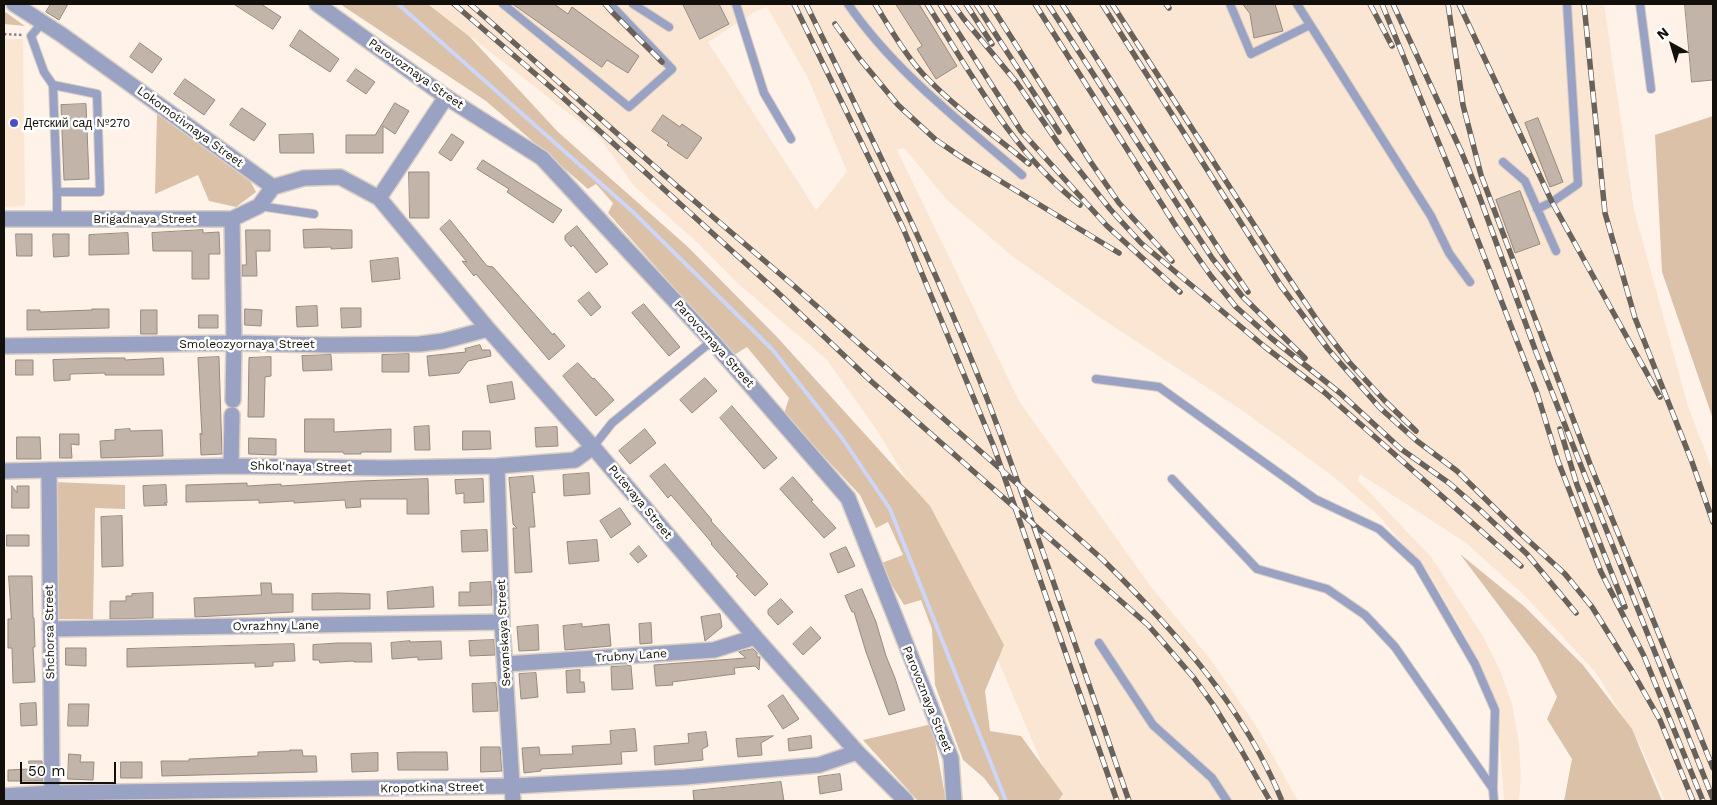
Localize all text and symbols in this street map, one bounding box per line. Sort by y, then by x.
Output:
north arrow [1647,20,1697,70]
text: N [1653,24,1672,43]
street label: Parovoznaya Street [366,36,466,112]
street label: Lokomotivnaya Street [134,84,246,170]
place label: Детский сад №270 [24,116,130,130]
marker: Детский сад №270 [8,117,20,129]
street label: Brigadnaya Street [93,212,197,226]
street label: Parovoznaya Street [671,297,757,391]
street label: Smoleozyornaya Street [179,337,315,351]
street label: Shkol'naya Street [250,459,352,475]
street label: Putevaya Street [605,462,675,542]
street label: Sevanskaya Street [494,579,514,687]
street label: Shchorsa Street [42,585,58,679]
street label: Ovrazhny Lane [233,618,319,634]
street label: Parovoznaya Street [899,644,955,754]
street label: Trubny Lane [595,646,667,666]
scale bar [22,752,119,784]
text: 50 m [28,762,65,780]
street label: Kropotkina Street [380,780,484,796]

